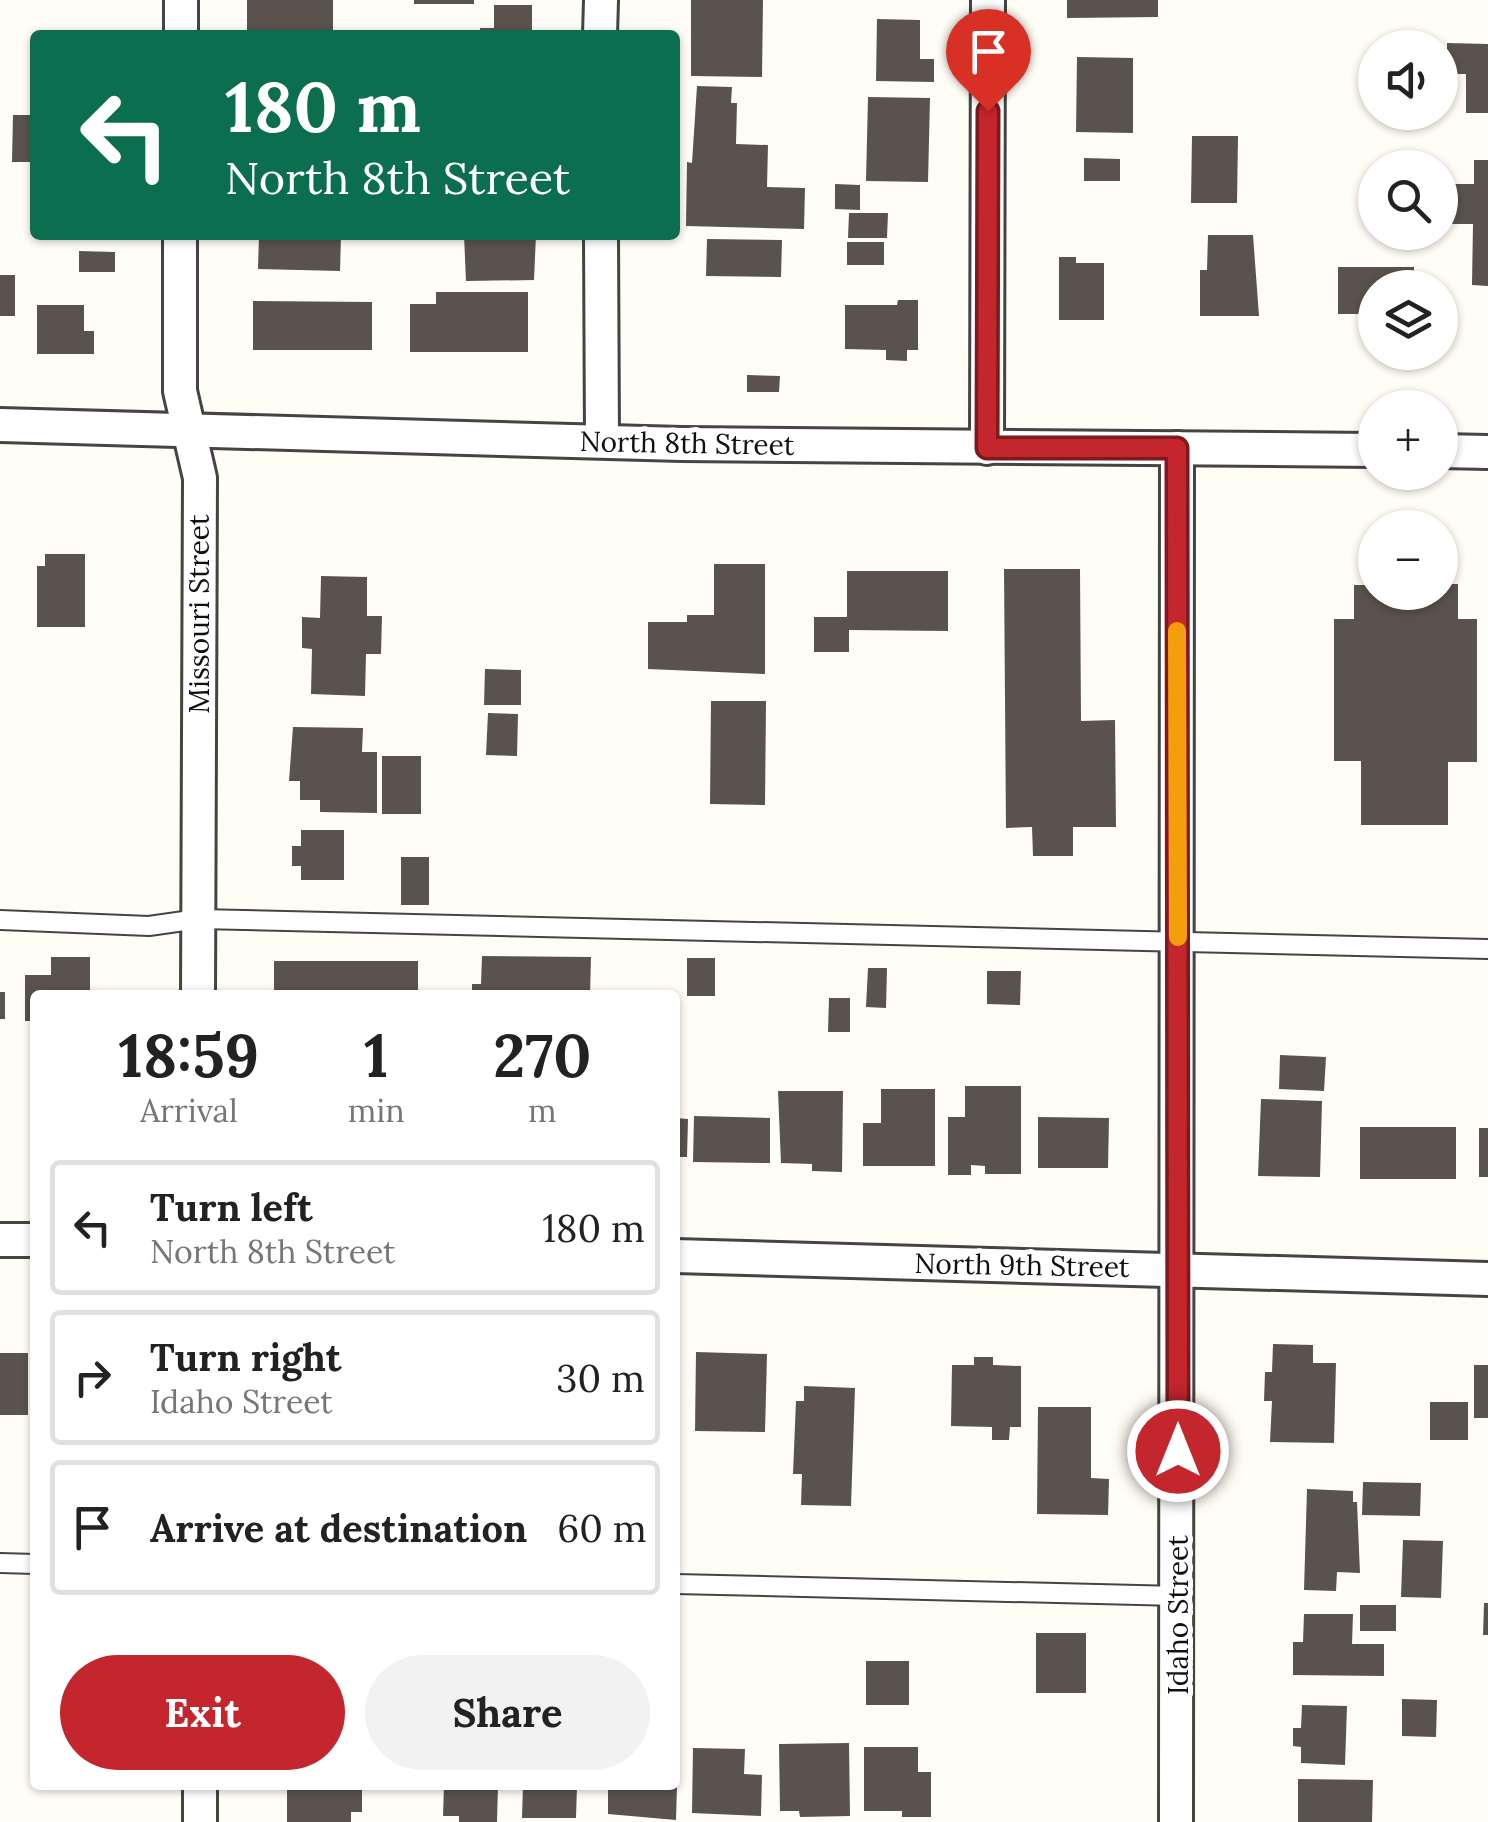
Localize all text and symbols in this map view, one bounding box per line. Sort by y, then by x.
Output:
pin [946,9,1031,112]
icon: arrive [961,24,1016,79]
map controls [1358,30,1458,610]
button: sound [1358,30,1458,130]
text: 180 m [225,62,421,151]
icon: left [60,70,190,200]
text: North 8th Street [225,149,570,206]
button: search [1358,150,1458,250]
button: layers [1358,270,1458,370]
button: + [1358,390,1458,490]
street label: North 8th Street [579,423,795,463]
button: − [1358,510,1458,610]
street label: Missouri Street [181,514,217,714]
text: 18:59 [119,1017,259,1093]
text: 1 [364,1017,388,1093]
text: 270 [493,1017,591,1093]
text: Arrival [140,1090,238,1131]
text: min [348,1090,405,1131]
text: m [528,1090,557,1131]
text: Turn left [150,1183,313,1231]
icon: left [65,1200,120,1255]
text: 180 m [542,1204,645,1252]
text: North 8th Street [150,1231,396,1272]
street label: North 9th Street [914,1245,1130,1285]
text: Turn right [150,1333,341,1381]
icon: right [65,1350,120,1405]
text: 30 m [556,1354,645,1402]
text: Idaho Street [150,1381,333,1422]
position arrow [1126,1399,1230,1503]
icon: arrive [65,1500,120,1555]
text: Arrive at destination [150,1504,527,1552]
text: 60 m [557,1504,647,1552]
street label: Idaho Street [1160,1535,1196,1695]
button: Exit [60,1655,345,1770]
button: Share [365,1655,650,1770]

